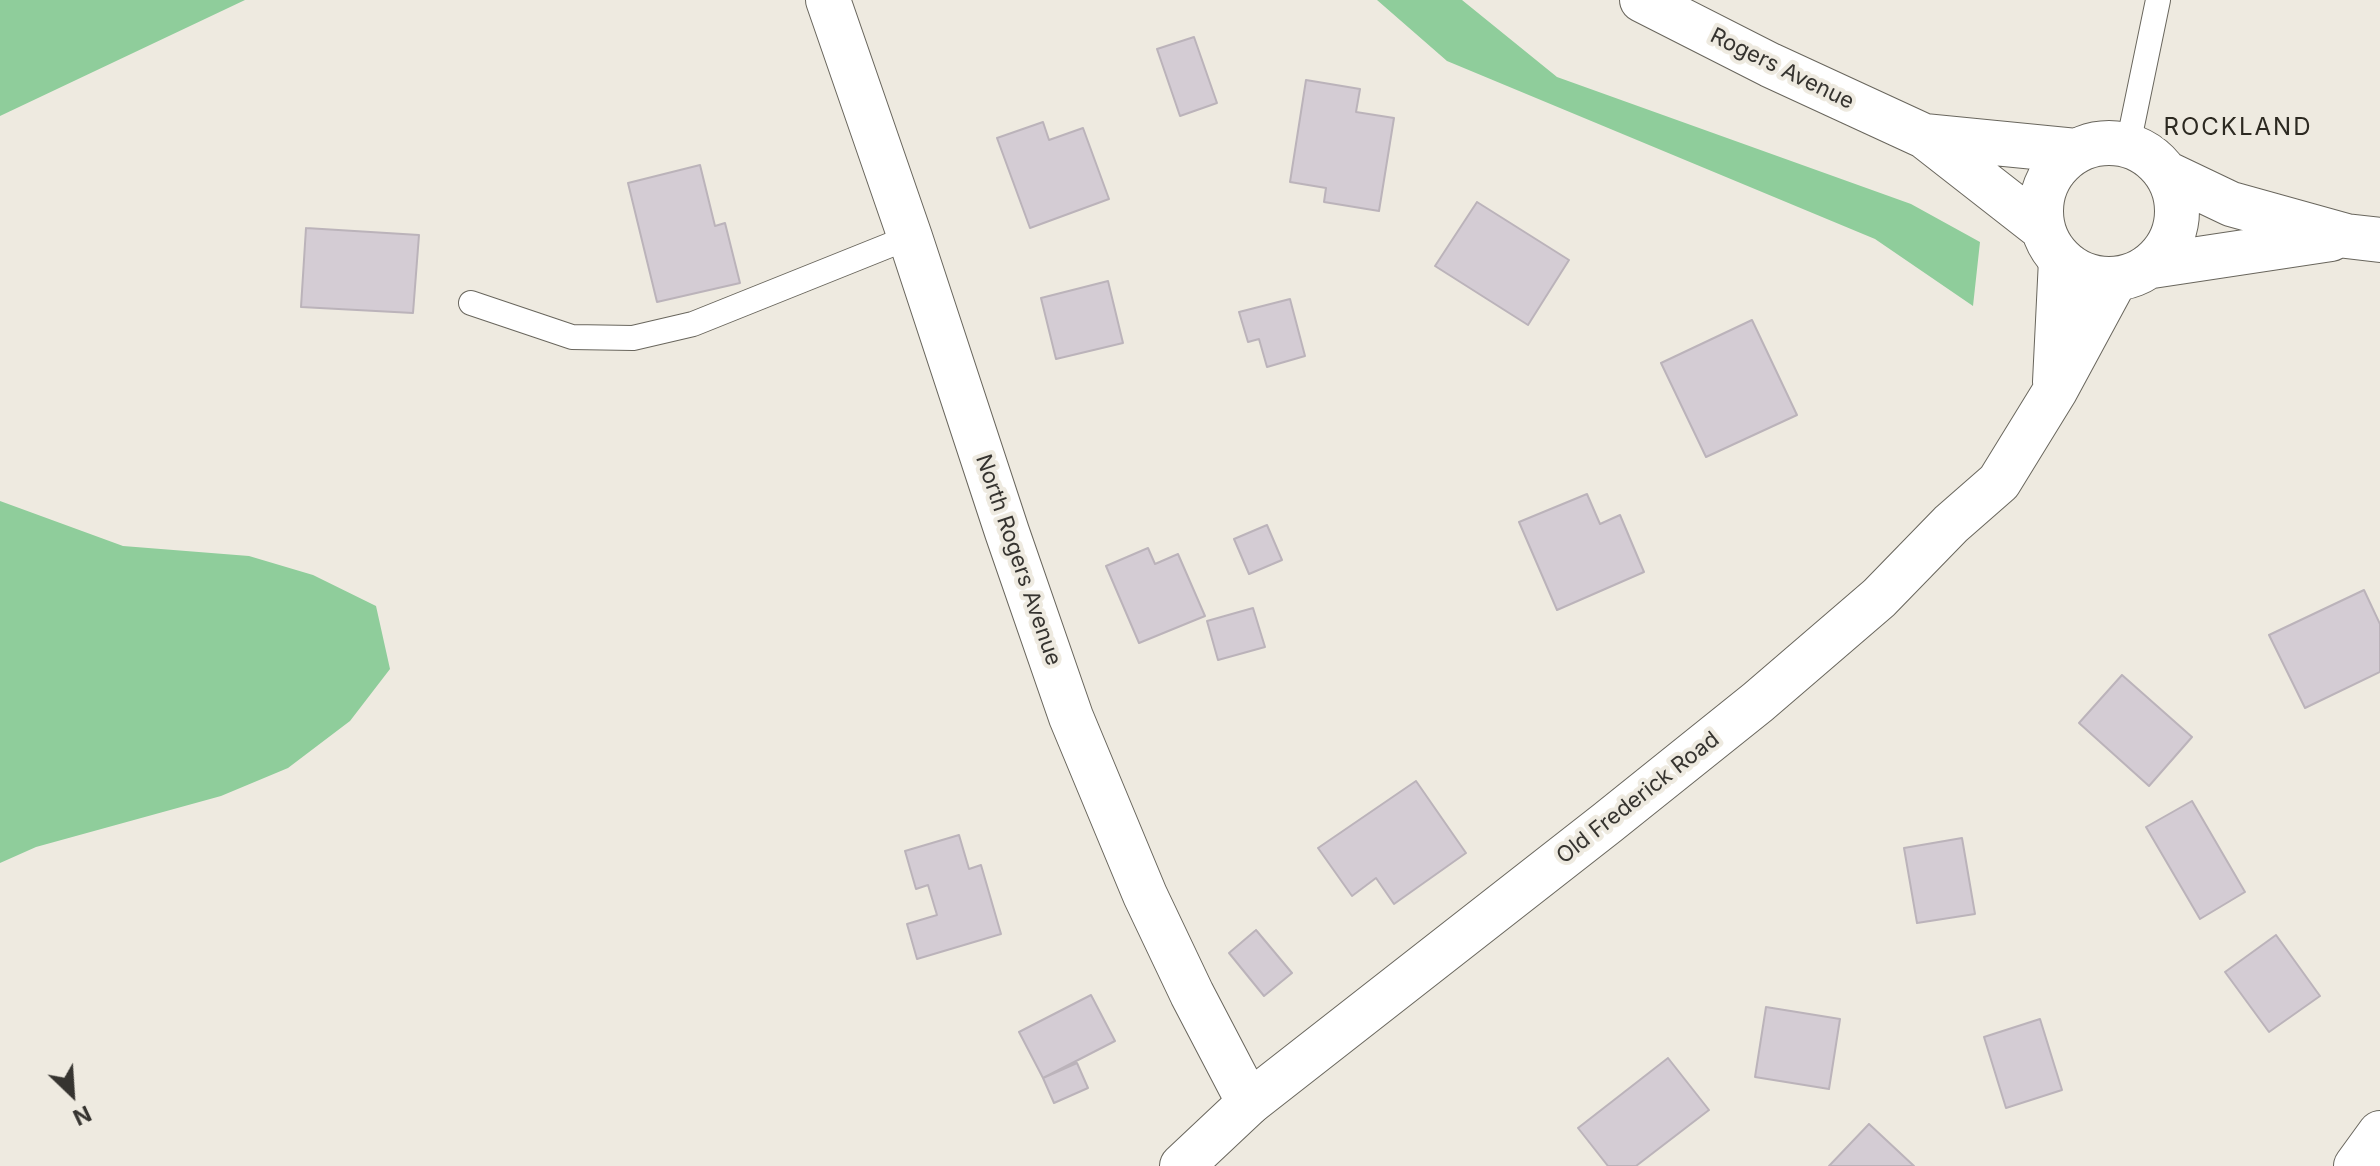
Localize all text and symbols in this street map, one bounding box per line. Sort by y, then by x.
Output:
street label: Rogers Avenue [1706,23,1858,115]
district label: ROCKLAND [2164,114,2312,142]
street label: North Rogers Avenue [969,451,1067,669]
street label: Old Frederick Road [1551,726,1725,870]
north arrow [32,1054,112,1134]
text: N [69,1100,95,1131]

